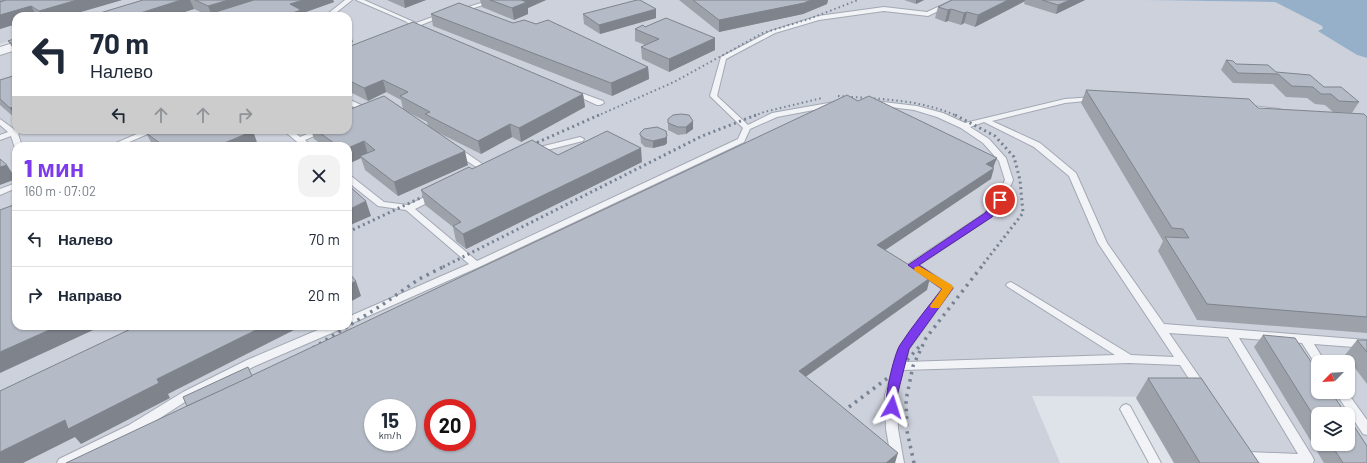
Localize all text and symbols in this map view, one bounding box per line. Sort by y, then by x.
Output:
text: 70 m [90,26,149,60]
icon: left [24,28,76,80]
text: Налево [90,60,153,82]
icon: left [108,104,130,126]
icon: ahead [150,104,172,126]
icon: ahead [192,104,214,126]
icon: right [234,104,256,126]
text: 1 мин [24,153,84,182]
button: close [298,155,340,197]
text: 160 m · 07:02 [24,183,96,199]
pin [983,183,1017,217]
icon: arrive [989,189,1011,211]
icon: left [24,228,46,250]
text: Налево [58,230,113,248]
text: 70 m [309,230,340,248]
icon: right [24,284,46,306]
text: Направо [58,286,122,304]
text: 20 m [308,286,340,304]
north arrow [1311,355,1355,399]
map controls [1311,355,1355,451]
position arrow [871,386,913,428]
speed limit sign: 20 [424,399,476,451]
button: layers [1311,407,1355,451]
text: 15 [381,408,399,432]
text: km/h [379,429,401,441]

